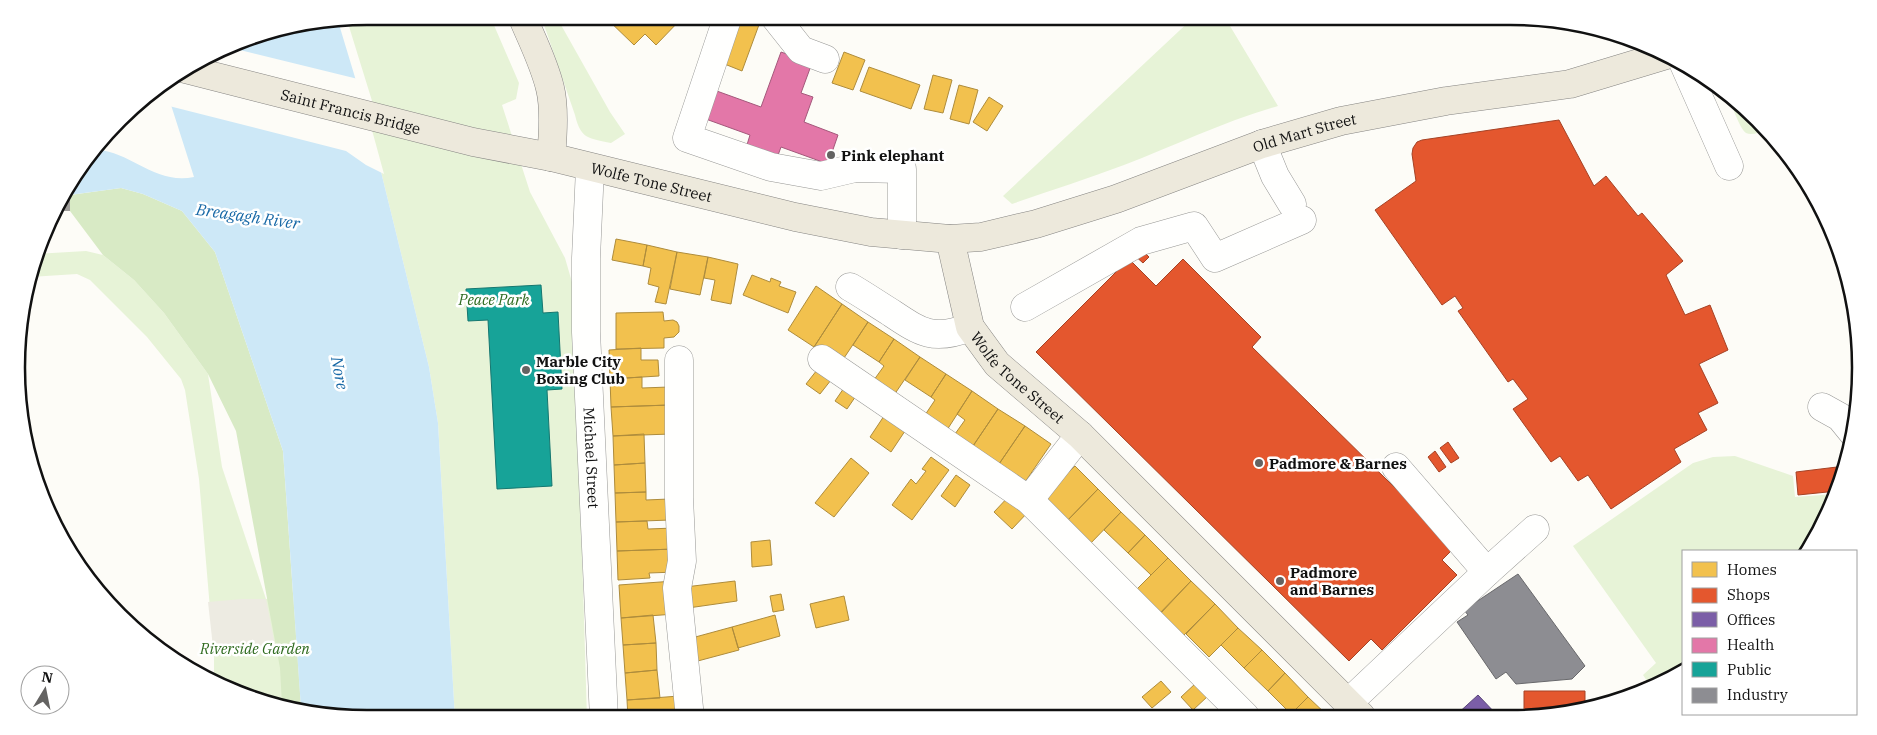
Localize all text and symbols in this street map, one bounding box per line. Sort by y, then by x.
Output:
street label: Saint Francis Bridge [279,84,423,138]
street label: Old Mart Street [1250,109,1358,156]
place label: Pink elephant [841,146,945,165]
marker: Pink elephant [825,149,837,161]
street label: Wolfe Tone Street [589,158,714,206]
water label: Breagagh River [194,199,302,233]
park label: Peace Park [458,290,529,309]
street label: Wolfe Tone Street [967,328,1069,427]
place label: Marble City Boxing Club [536,352,625,388]
water label: Nore [327,354,353,391]
marker: Marble City Boxing Club [520,364,532,376]
street label: Michael Street [580,407,604,509]
place label: Padmore & Barnes [1269,454,1407,473]
marker: Padmore & Barnes [1253,457,1265,469]
legend [1682,550,1857,715]
text: Homes [1727,560,1777,579]
place label: Padmore and Barnes [1290,563,1374,599]
marker: Padmore and Barnes [1274,575,1286,587]
text: Shops [1727,585,1770,604]
text: Offices [1727,610,1775,629]
text: Health [1727,635,1774,654]
park label: Riverside Garden [199,639,310,658]
text: Public [1727,660,1772,679]
north arrow [20,665,70,715]
text: N [40,667,54,687]
text: Industry [1727,685,1788,704]

